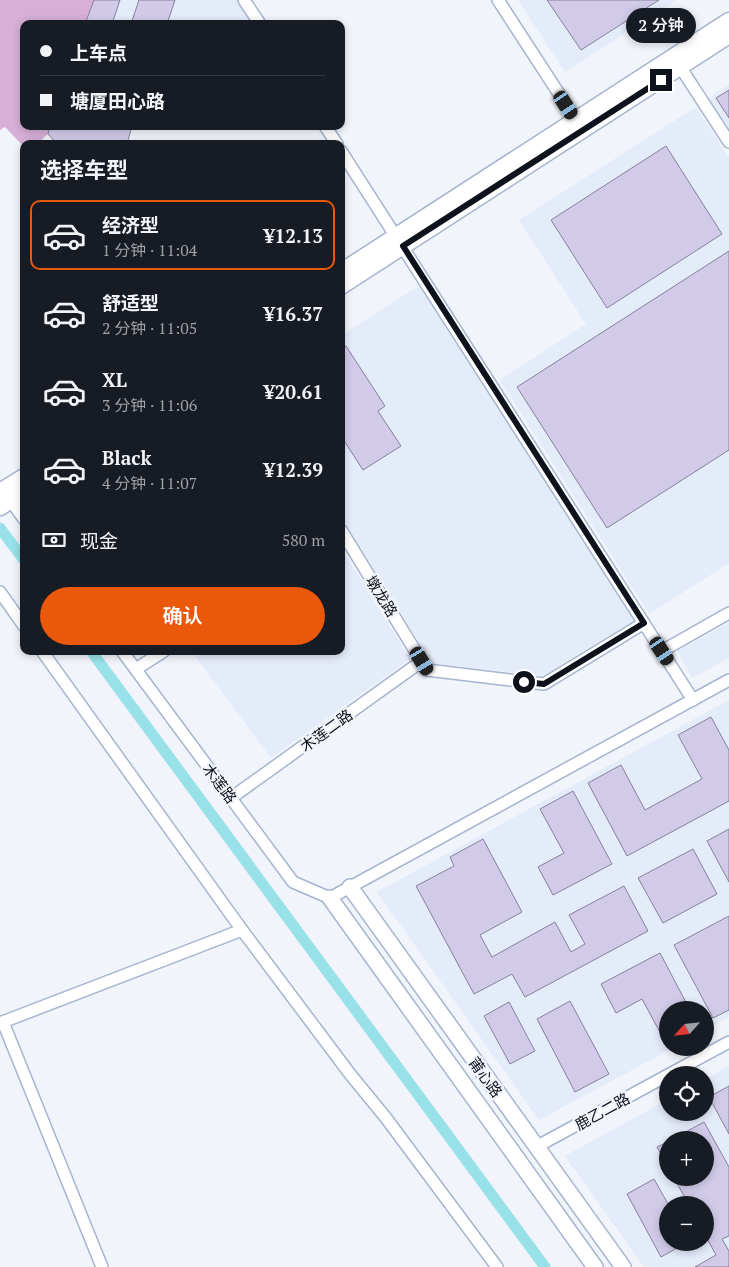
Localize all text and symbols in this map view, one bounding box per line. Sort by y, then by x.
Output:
callout: 2 分钟 [626,8,696,42]
text: 2 分钟 [638,14,684,36]
text: 上车点 [70,40,127,65]
route end [650,69,672,91]
text: 塘厦田心路 [70,88,165,113]
car [551,88,580,122]
text: 选择车型 [40,155,128,184]
text: 经济型 [102,212,159,237]
icon: car [42,213,87,258]
text: ¥12.13 [264,223,323,248]
text: 1 分钟 · 11:04 [102,239,197,261]
text: 舒适型 [102,290,159,315]
icon: car [42,291,87,336]
text: ¥16.37 [264,301,323,326]
text: 2 分钟 · 11:05 [102,317,197,339]
text: XL [102,367,127,392]
icon: car [42,369,87,414]
text: ¥20.61 [264,379,323,404]
text: 3 分钟 · 11:06 [102,394,197,416]
text: Black [102,445,152,470]
icon: car [42,447,87,492]
text: ¥12.39 [264,457,323,482]
text: 4 分钟 · 11:07 [102,472,197,494]
icon: cash [40,526,68,554]
text: 现金 [80,528,118,553]
text: 580 m [282,529,325,551]
street label: 墩龙路 [362,572,402,620]
button: 确认 [40,587,325,645]
car [647,634,676,668]
car [407,644,436,678]
route start [513,671,535,693]
street label: 木莲二路 [296,704,356,756]
street label: 木莲路 [198,759,242,807]
north arrow [659,1001,714,1056]
map controls [659,1001,714,1251]
street label: 莆心路 [465,1053,507,1101]
button: locate [659,1066,714,1121]
street label: 鹿乙二路 [571,1088,633,1134]
button: + [659,1131,714,1186]
button: − [659,1196,714,1251]

